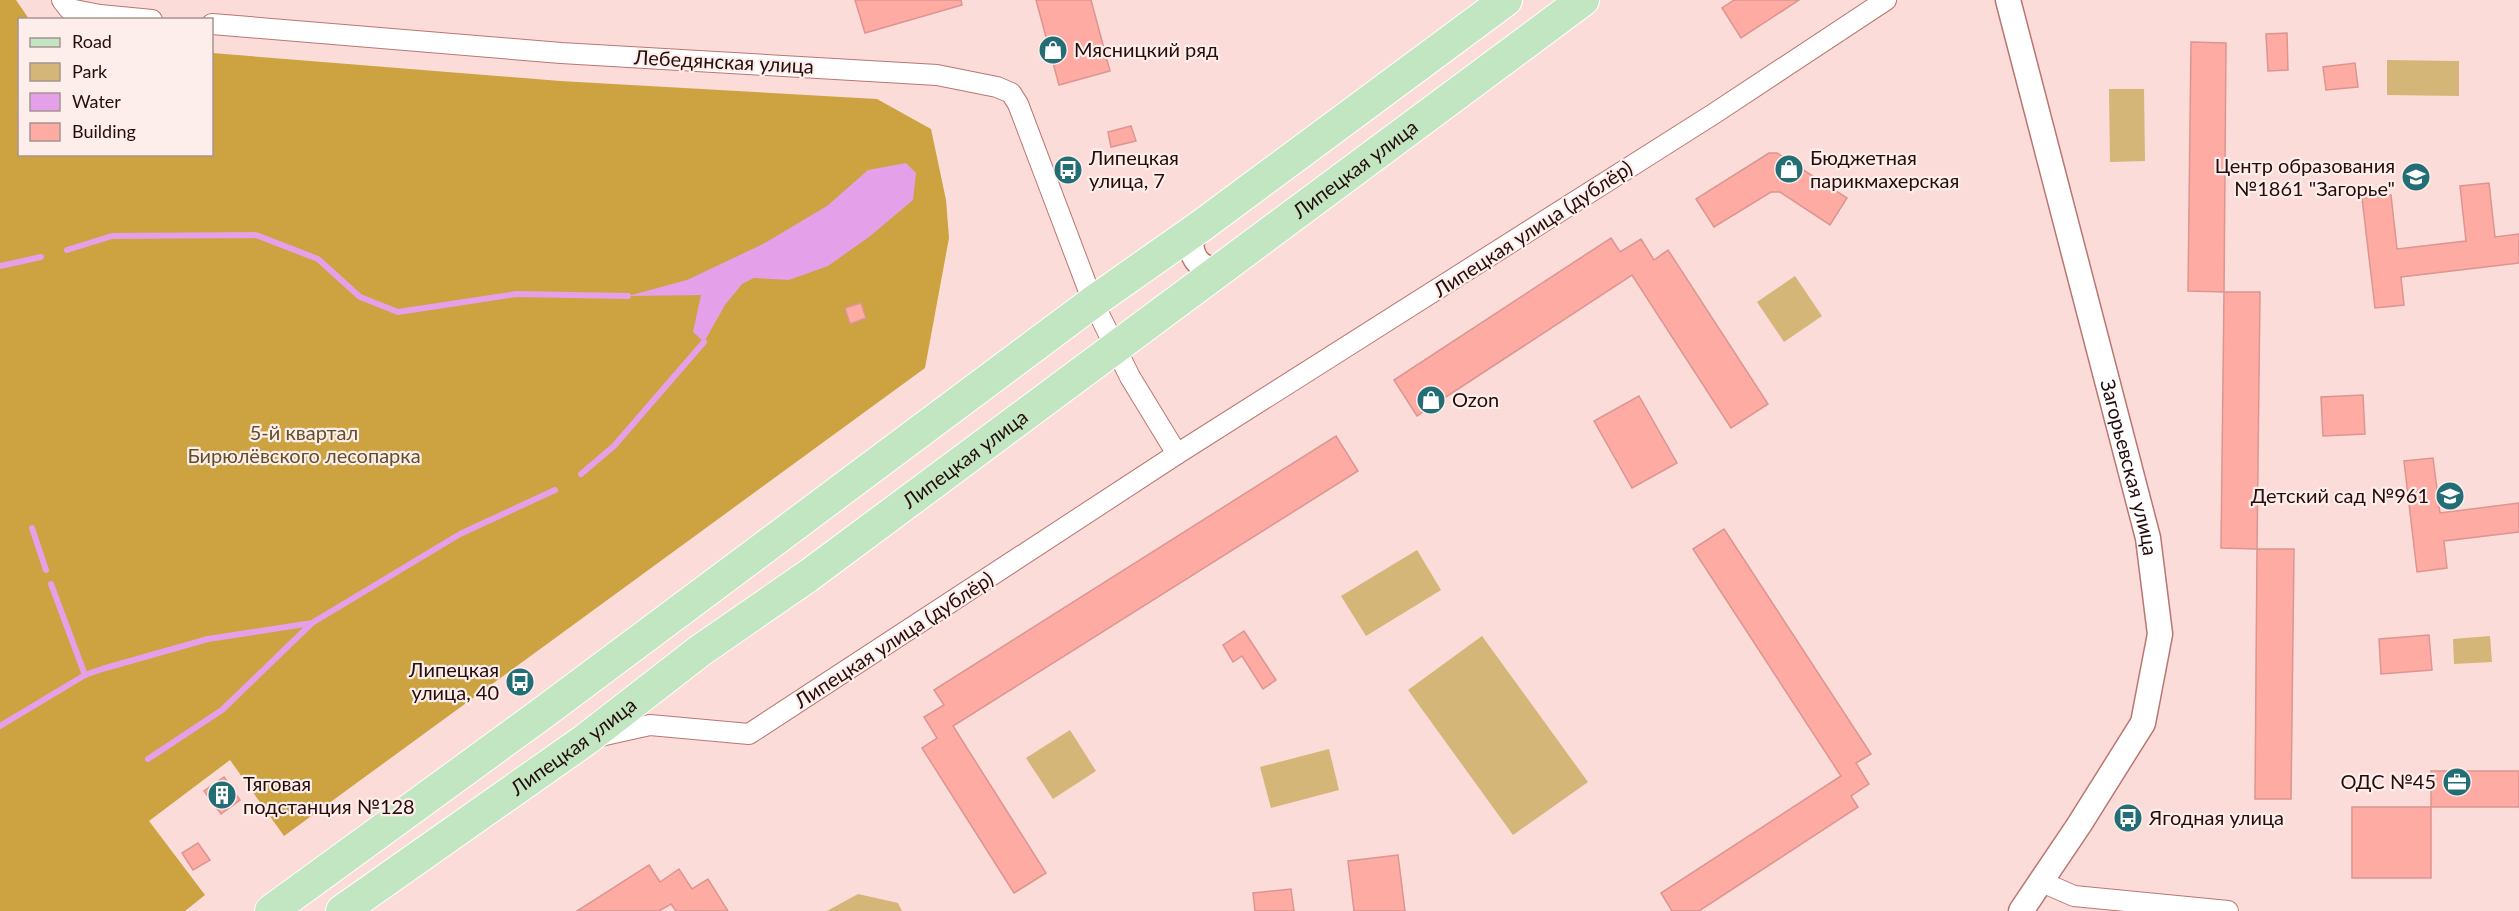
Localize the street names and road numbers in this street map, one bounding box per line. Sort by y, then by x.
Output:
street label: Лебедянская улица [633,44,814,78]
street label: Липецкая улица [1287,114,1422,223]
street label: Липецкая улица (дублёр) [1428,155,1636,302]
street label: Загорьевская улица [2096,376,2163,557]
street label: Липецкая улица [897,404,1032,513]
street label: Липецкая улица (дублёр) [789,566,997,713]
street label: Липецкая улица [505,692,641,800]

